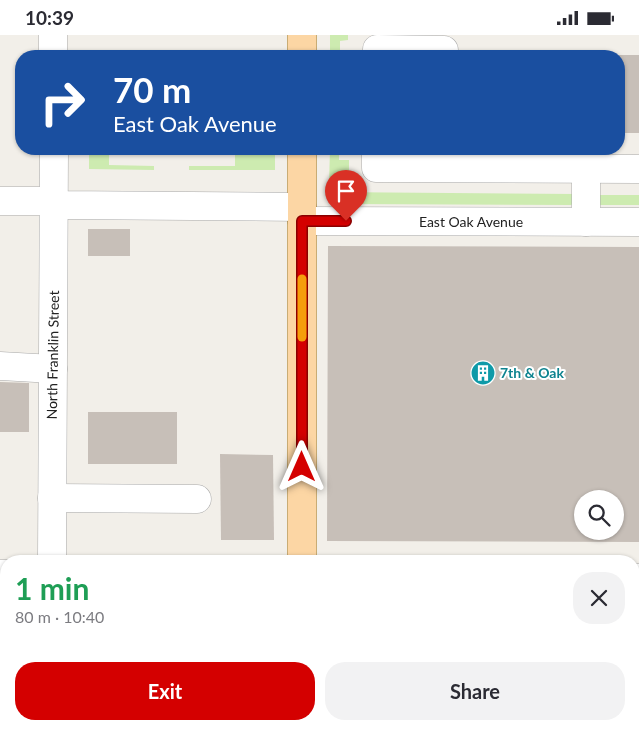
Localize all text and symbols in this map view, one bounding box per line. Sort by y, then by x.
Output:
text: 10:39 [25,6,74,29]
text: 70 m [113,68,191,110]
icon: right [30,70,95,135]
text: East Oak Avenue [113,110,277,137]
pin [325,170,367,221]
icon: arrive [332,177,360,205]
street label: East Oak Avenue [419,213,523,230]
street label: North Franklin Street [43,290,62,420]
building icon: 7th & Oak [470,360,496,386]
place label: 7th & Oak [500,364,564,381]
position arrow [275,440,327,492]
map controls [574,490,624,540]
button: search [574,490,624,540]
text: 1 min [15,570,89,606]
button: close [573,572,625,624]
text: 80 m · 10:40 [15,607,104,626]
button: Exit [15,662,315,720]
button: Share [325,662,625,720]

